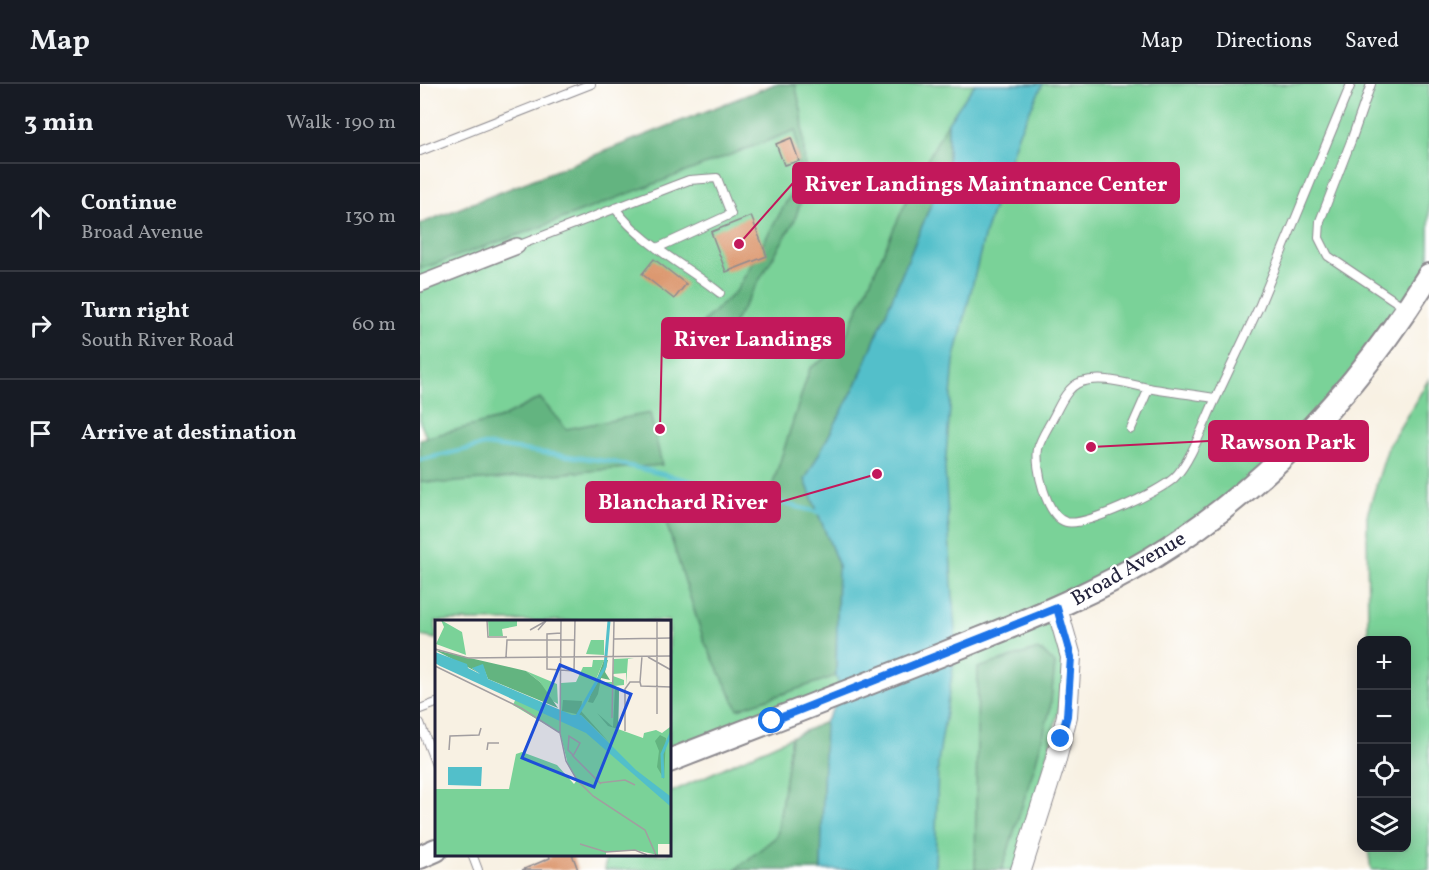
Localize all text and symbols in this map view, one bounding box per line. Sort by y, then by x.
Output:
text: Map [30,22,90,61]
text: Map [1141,27,1183,56]
text: Directions [1216,27,1312,56]
text: Saved [1345,27,1399,56]
text: 3 min [24,105,94,141]
text: Walk · 190 m [286,109,396,137]
callout: River Landings Maintnance Center [793,163,1179,203]
text: River Landings Maintnance Center [805,170,1168,201]
text: Continue [81,188,177,219]
icon: ahead [24,201,57,234]
text: 130 m [345,203,396,231]
text: Broad Avenue [81,219,203,247]
text: Turn right [81,296,189,327]
icon: right [24,309,57,342]
text: 60 m [352,311,396,339]
callout: River Landings [662,318,844,358]
text: River Landings [674,325,832,356]
text: South River Road [81,327,234,355]
icon: arrive [24,417,57,450]
text: Arrive at destination [81,418,297,449]
callout: Rawson Park [1209,421,1368,461]
text: Rawson Park [1220,428,1356,459]
callout: Blanchard River [586,482,780,522]
text: Blanchard River [598,488,768,519]
street label: Broad Avenue [1066,525,1192,614]
inset map [435,620,670,855]
map controls [1357,636,1411,852]
button: + [1357,636,1411,690]
button: − [1357,690,1411,744]
route start [758,707,784,733]
route end [1047,725,1073,751]
button: locate [1357,744,1411,798]
button: layers [1357,798,1411,852]

